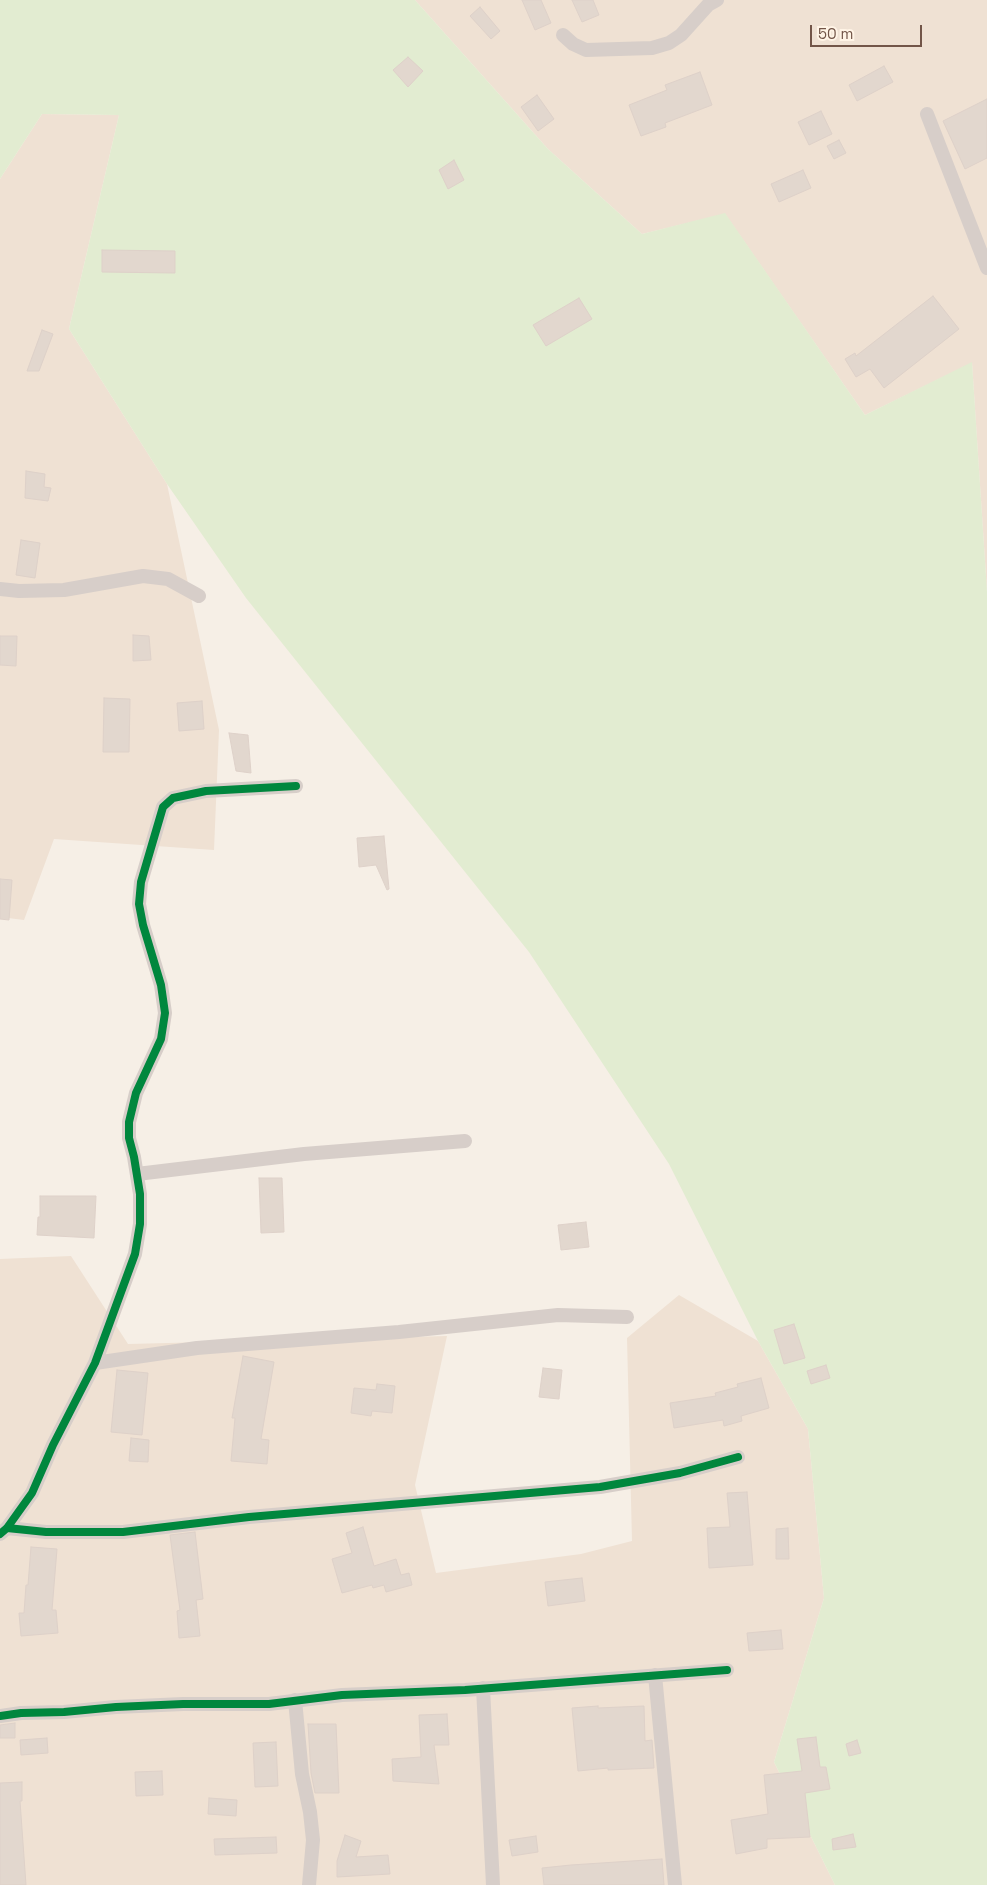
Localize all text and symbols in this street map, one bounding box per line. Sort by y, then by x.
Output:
scale bar [812,15,924,47]
text: 50 m [818,24,853,43]

